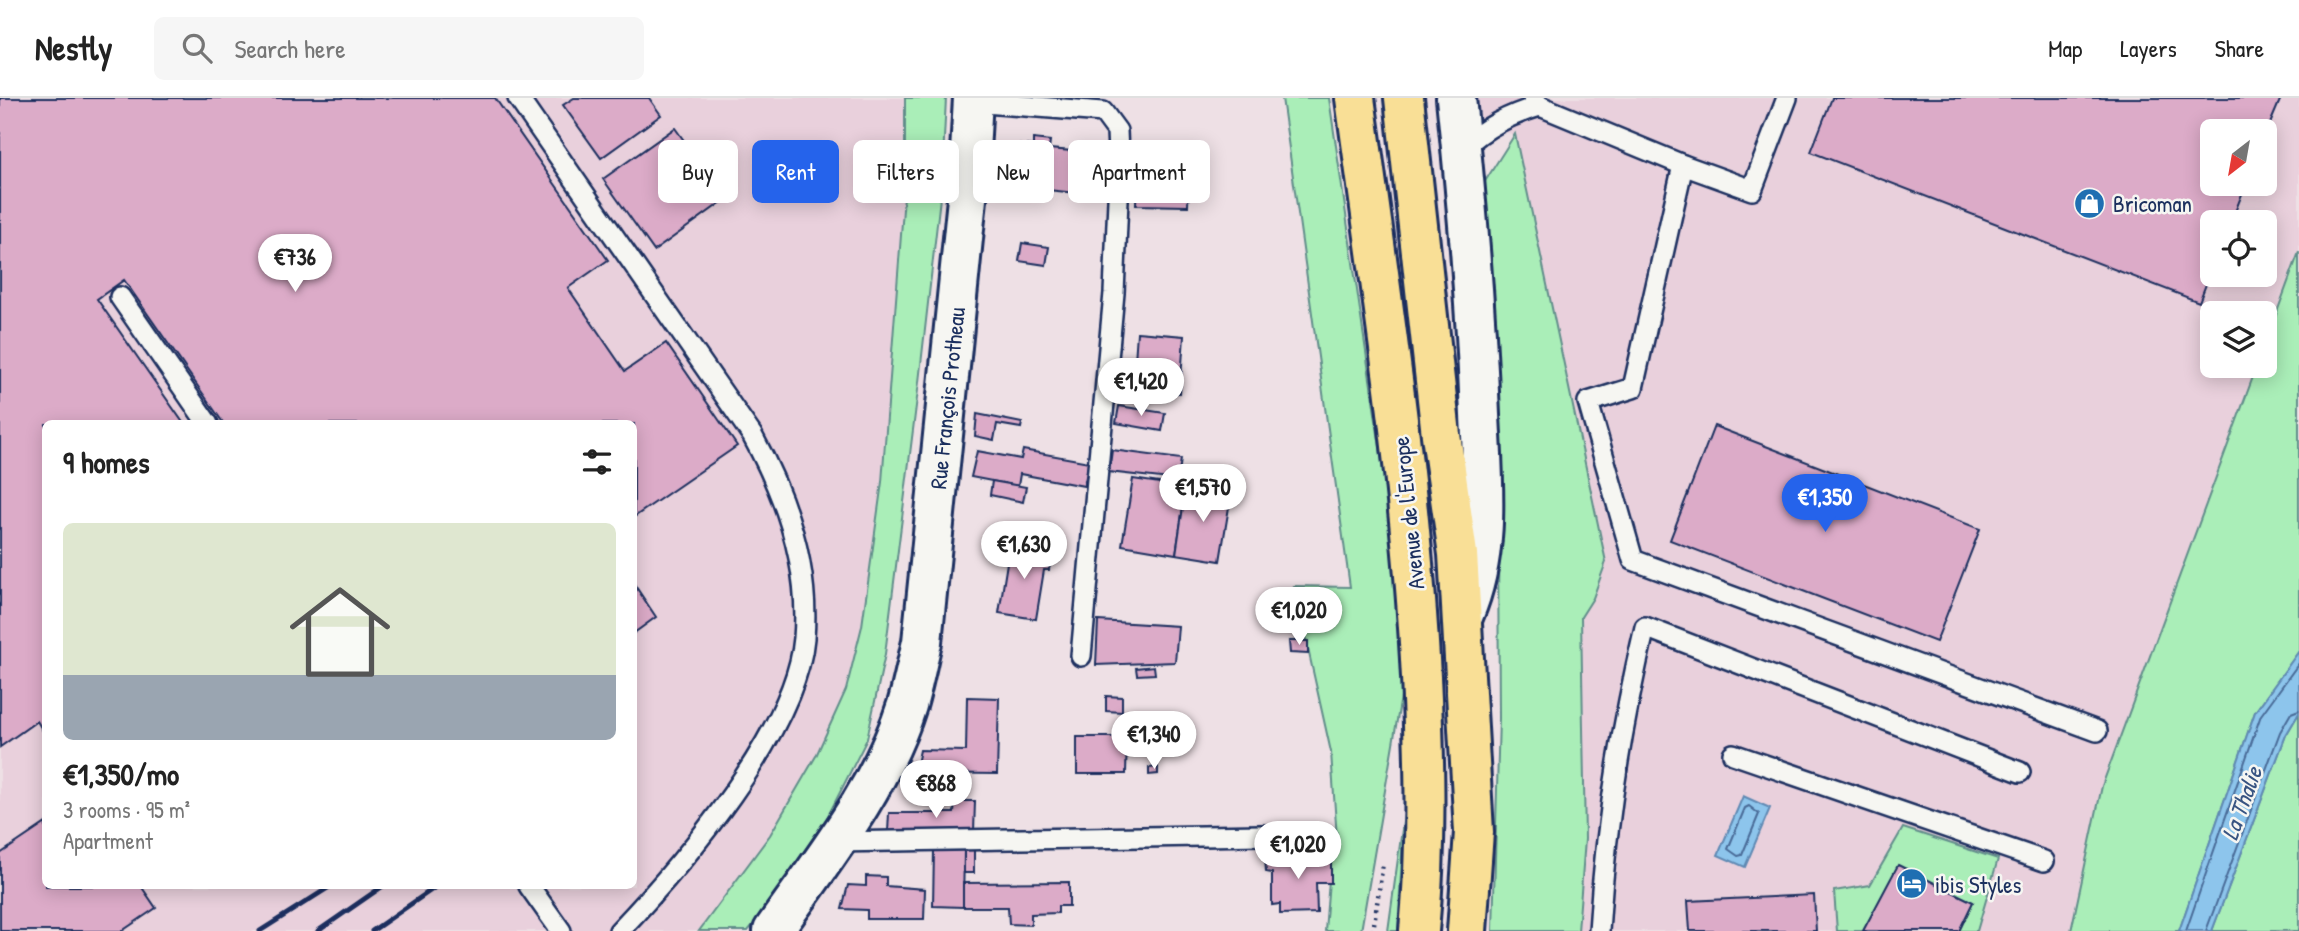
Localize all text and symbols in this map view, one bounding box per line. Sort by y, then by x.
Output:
search box [154,17,644,80]
text: Nestly [35,26,112,70]
icon: search [178,29,216,67]
text: Search here [234,31,346,66]
text: Map [2048,32,2082,64]
text: Layers [2120,32,2177,64]
text: Share [2215,32,2264,64]
north arrow [2200,119,2277,196]
map controls [2200,119,2277,378]
chip: Buy [658,140,738,203]
chip: Rent [752,140,839,203]
chip: Filters [853,140,959,203]
chip: New [973,140,1054,203]
chip: Apartment [1068,140,1210,203]
shop icon: Bricoman [2073,186,2107,220]
place label: Bricoman [2113,188,2192,219]
button: locate [2200,210,2277,287]
pin: €736 [254,234,336,294]
text: €736 [274,241,316,272]
button: layers [2200,301,2277,378]
street label: Rue François Protheau [922,306,972,490]
pin: €1,420 [1084,358,1198,418]
text: €1,420 [1114,365,1168,396]
street label: Avenue de l'Europe [1385,435,1431,591]
text: 9 homes [63,442,150,482]
icon: filters [578,443,616,481]
pin: €1,570 [1146,464,1260,524]
text: €1,570 [1175,471,1231,502]
pin: €1,350 [1768,474,1882,534]
text: €1,350 [1798,481,1852,512]
pin: €1,630 [967,522,1081,581]
text: €1,630 [997,528,1051,559]
icon: home [277,569,403,695]
pin: €1,020 [1242,588,1356,647]
text: €1,020 [1271,594,1327,625]
pin: €1,340 [1097,712,1211,771]
text: €1,340 [1127,718,1181,749]
text: €1,350/mo [63,754,179,794]
pin: €868 [895,760,977,820]
water label: La Thalie [2213,761,2270,844]
text: €868 [916,767,956,798]
text: 3 rooms · 95 m² [63,794,190,825]
pin: €1,020 [1241,822,1355,881]
text: Apartment [63,825,153,856]
text: €1,020 [1270,828,1326,859]
hotel icon: ibis Styles [1895,867,1929,901]
place label: ibis Styles [1935,869,2021,900]

